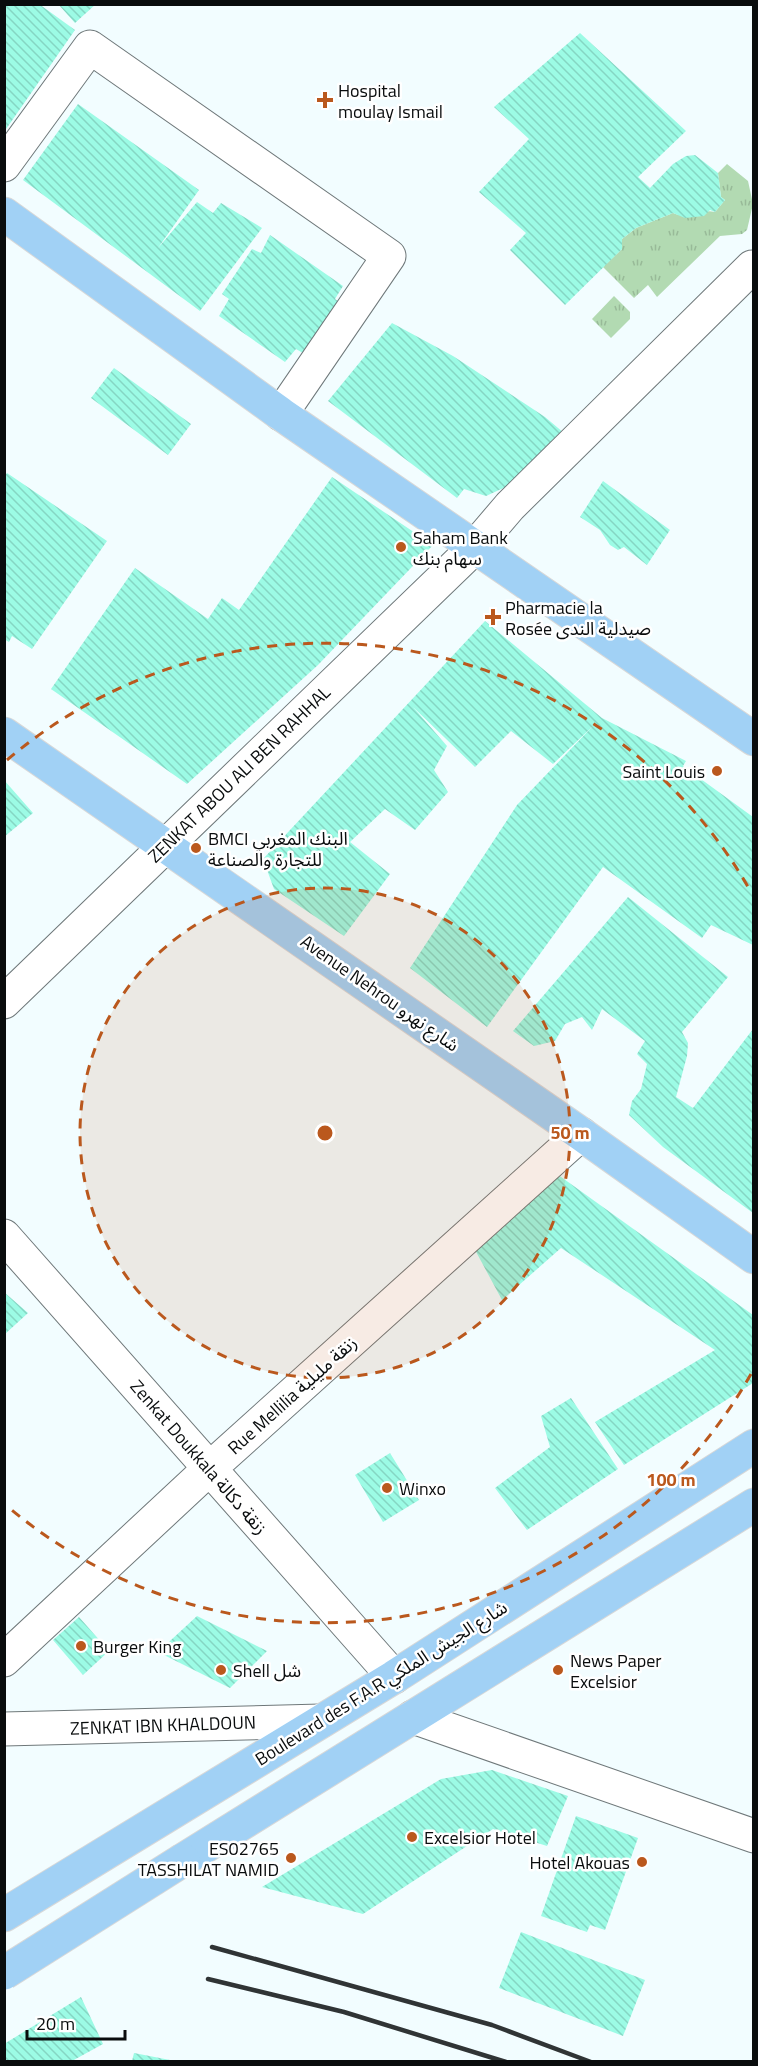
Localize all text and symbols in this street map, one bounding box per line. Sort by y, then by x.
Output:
place label: Hospital moulay Ismail [338,77,443,125]
marker: Hospital moulay Ismail [316,91,334,109]
place label: Saham Bank سهام بنك [413,524,508,573]
marker: Saham Bank سهام بنك [394,540,408,554]
place label: Pharmacie la Rosée صيدلية الندى [505,594,651,642]
marker: Pharmacie la Rosée صيدلية الندى [486,610,500,624]
street label: ZENKAT ABOU ALI BEN RAHHAL [142,679,337,869]
place label: Saint Louis [622,758,705,785]
marker: Saint Louis [710,764,724,778]
place label: BMCI البنك المغربي للتجارة والصناعة [208,825,348,873]
marker: BMCI البنك المغربي للتجارة والصناعة [189,841,203,855]
street label: Avenue Nehrou شارع نهرو [295,928,465,1059]
text: 50 m [550,1119,590,1146]
centre of rings [315,1123,335,1143]
street label: Rue Mellilia زنقة مليلية [221,1329,363,1461]
street label: Zenkat Doukkala زنقة دكالة [124,1374,274,1540]
text: 100 m [646,1466,696,1493]
place label: Winxo [399,1475,446,1502]
marker: Winxo [380,1481,394,1495]
street label: Boulevard des F.A.R شارع الجيش الملكي [250,1594,513,1773]
place label: Burger King [93,1633,181,1660]
marker: Burger King [74,1639,88,1653]
place label: News Paper Excelsior [570,1647,661,1695]
place label: Shell شل [233,1657,301,1684]
marker: Shell شل [214,1663,228,1677]
marker: News Paper Excelsior [551,1663,565,1677]
street label: ZENKAT IBN KHALDOUN [70,1708,256,1742]
place label: Excelsior Hotel [424,1824,536,1851]
marker: Excelsior Hotel [405,1830,419,1844]
place label: ES02765 TASSHILAT NAMID [138,1835,279,1883]
place label: Hotel Akouas [529,1849,630,1876]
marker: ES02765 TASSHILAT NAMID [284,1851,298,1865]
marker: Hotel Akouas [635,1855,649,1869]
scale bar [27,2003,124,2041]
text: 20 m [36,2010,75,2037]

